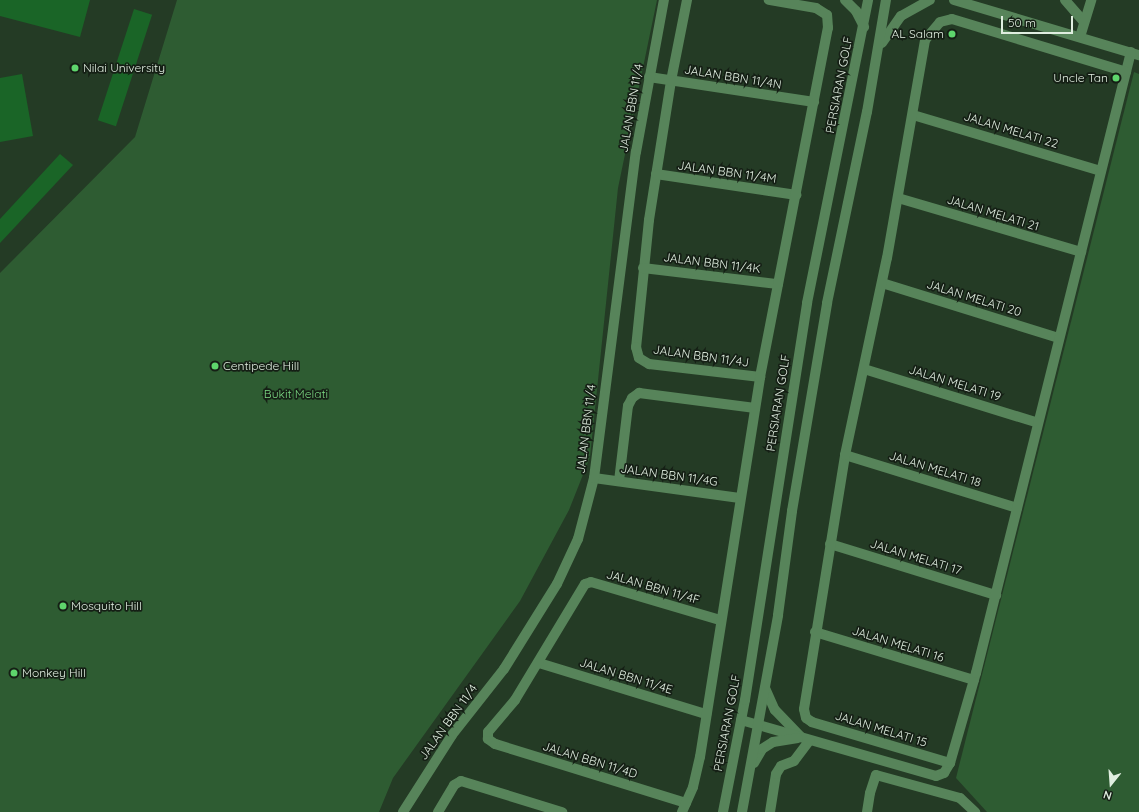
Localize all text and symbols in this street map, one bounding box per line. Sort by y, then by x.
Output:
scale bar [1003,8,1075,34]
text: 50 m [1008,15,1036,30]
place label: AL Salam [892,27,944,41]
marker: AL Salam [947,29,957,39]
street label: PERSIARAN GOLF [823,36,855,134]
place label: Nilai University [83,61,165,75]
street label: JALAN BBN 11/4N [683,62,783,92]
marker: Nilai University [70,63,80,73]
street label: JALAN BBN 11/4 [616,63,646,153]
place label: Uncle Tan [1053,71,1108,85]
marker: Uncle Tan [1111,73,1121,83]
street label: JALAN MELATI 22 [962,109,1060,151]
street label: JALAN BBN 11/4M [677,158,777,186]
street label: JALAN MELATI 21 [945,192,1041,234]
street label: JALAN BBN 11/4K [663,250,761,276]
street label: JALAN MELATI 20 [925,277,1023,319]
street label: JALAN BBN 11/4J [652,342,750,370]
street label: PERSIARAN GOLF [763,353,793,453]
place label: Centipede Hill [223,359,299,373]
marker: Centipede Hill [210,361,220,371]
street label: JALAN MELATI 19 [907,362,1003,404]
street label: JALAN BBN 11/4 [573,384,599,474]
park label: Bukit Melati [264,387,328,401]
street label: JALAN MELATI 18 [887,448,983,490]
street label: JALAN BBN 11/4G [619,461,719,489]
street label: JALAN MELATI 17 [868,536,964,578]
street label: JALAN BBN 11/4F [605,567,701,607]
place label: Mosquito Hill [71,599,142,613]
marker: Mosquito Hill [58,601,68,611]
street label: JALAN MELATI 16 [850,623,946,665]
street label: JALAN BBN 11/4E [578,655,674,697]
place label: Monkey Hill [22,666,86,680]
marker: Monkey Hill [9,668,19,678]
street label: PERSIARAN GOLF [711,674,743,772]
street label: JALAN BBN 11/4 [416,681,480,763]
street label: JALAN MELATI 15 [833,708,929,750]
street label: JALAN BBN 11/4D [541,739,639,781]
north arrow [1091,764,1131,804]
text: N [1102,788,1113,803]

